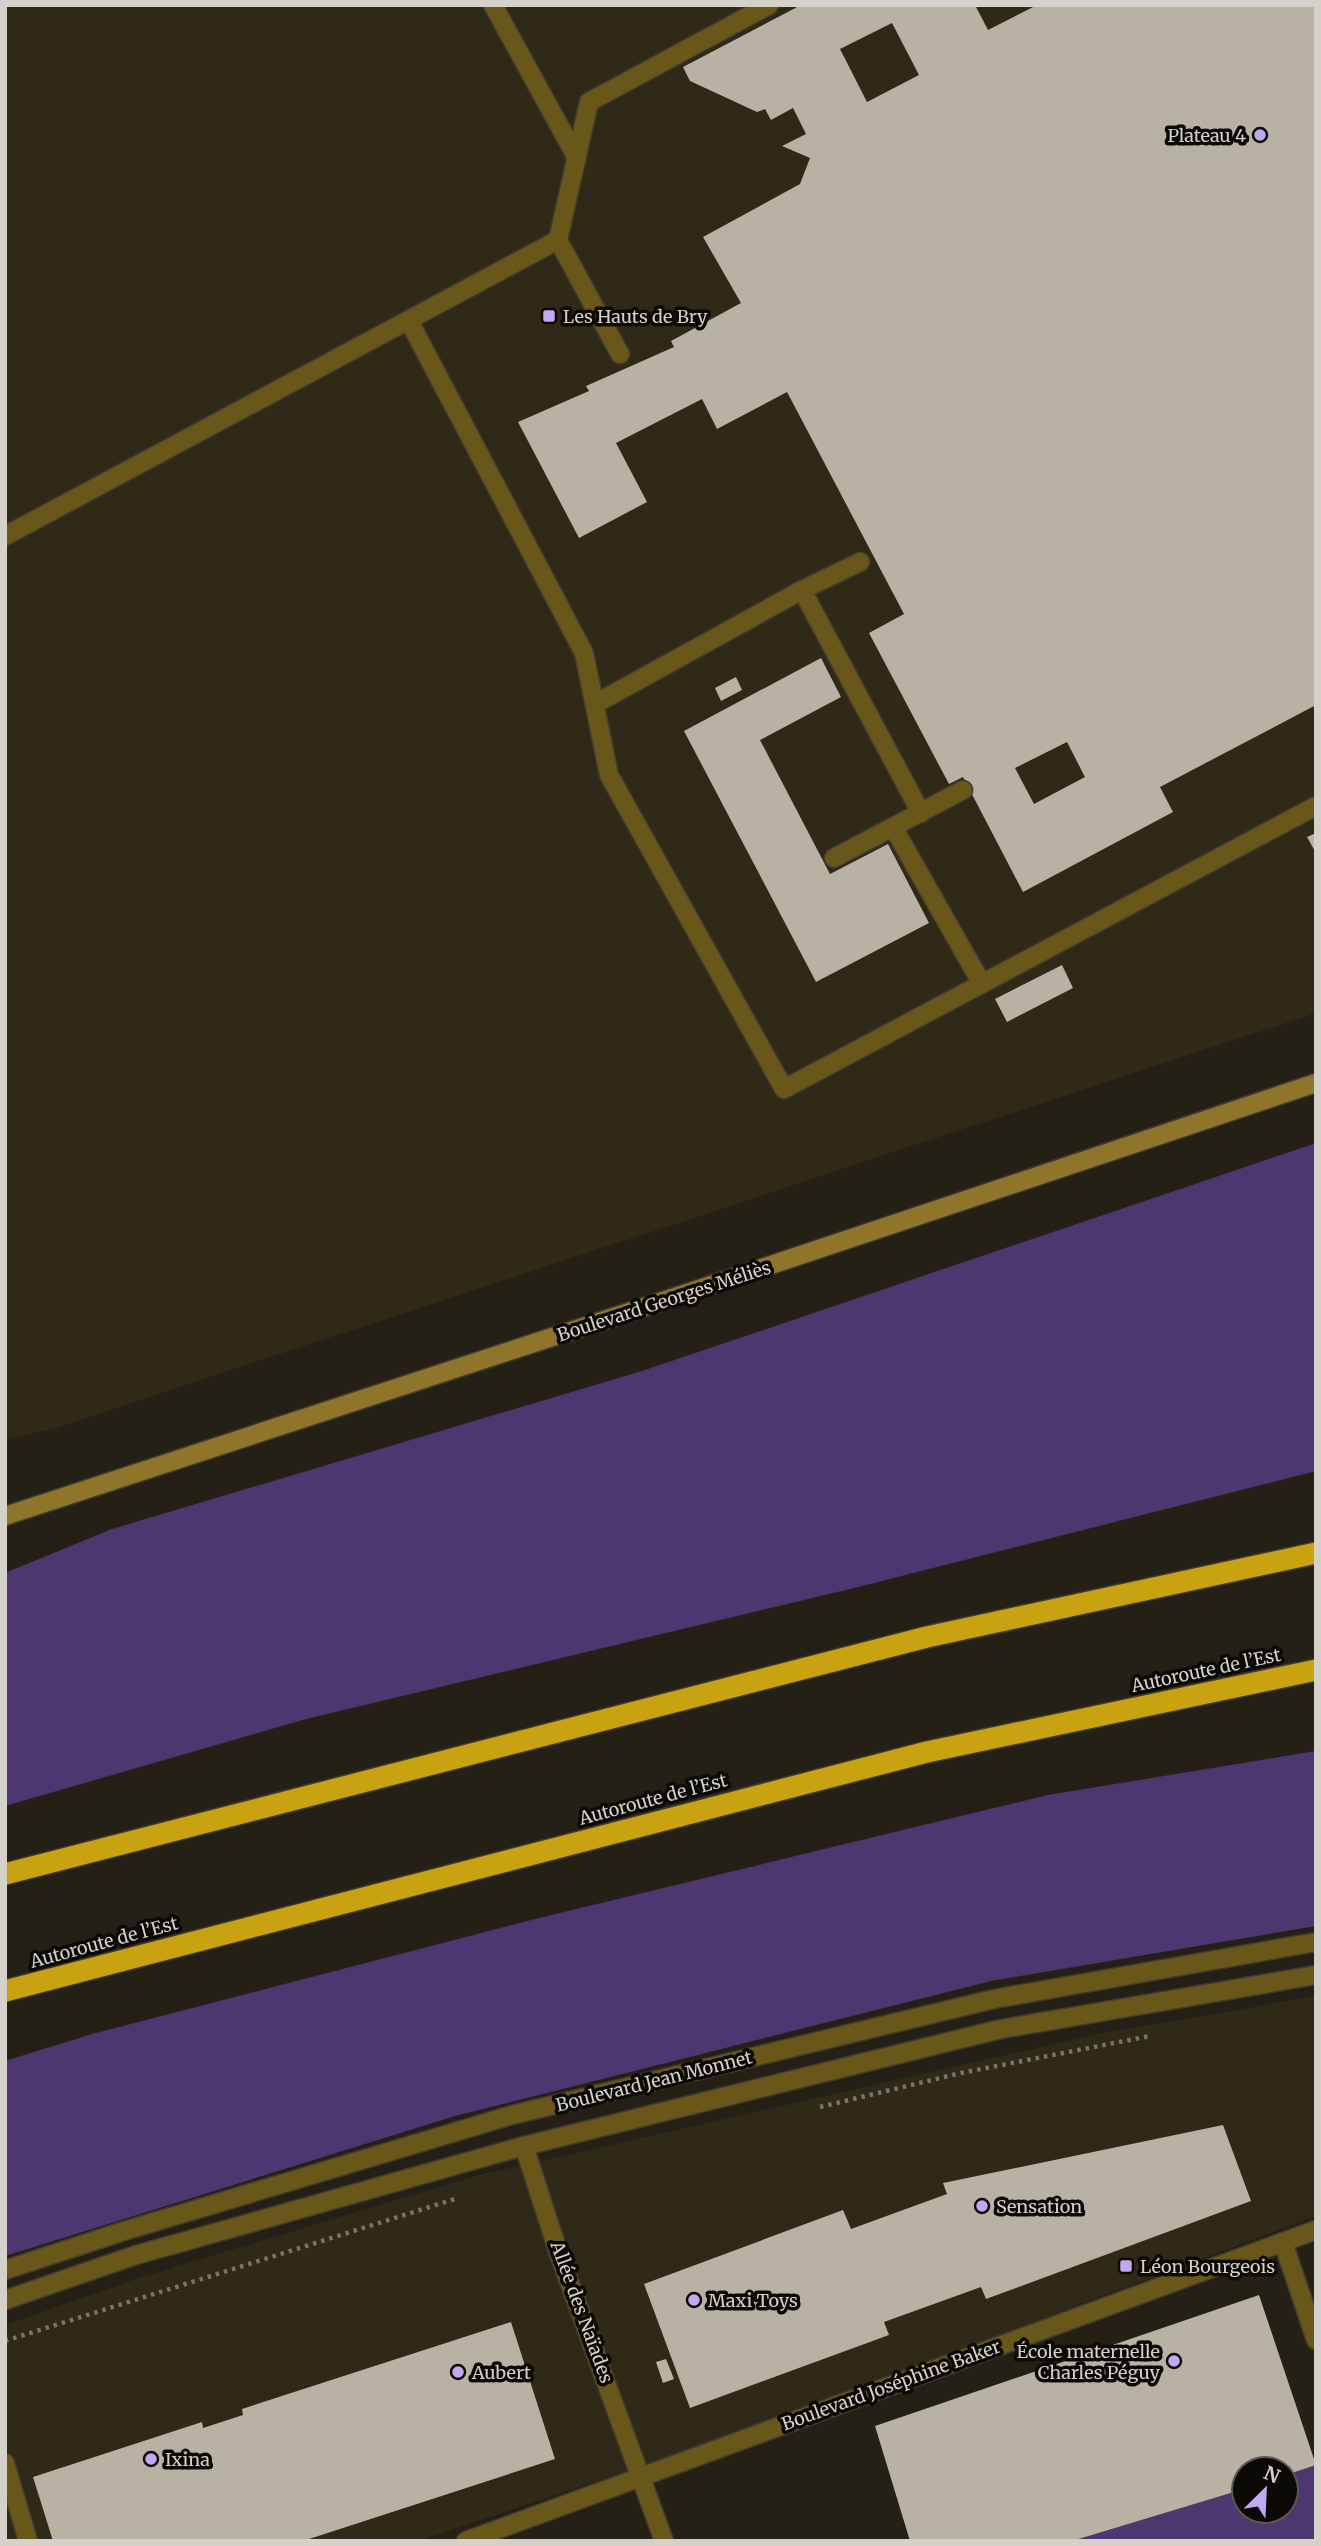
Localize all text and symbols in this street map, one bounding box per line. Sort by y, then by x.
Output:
place label: Plateau 4 [1167,124,1246,147]
marker: Plateau 4 [1252,127,1268,143]
place label: Les Hauts de Bry [563,305,708,328]
marker: Les Hauts de Bry [541,308,557,324]
street label: Boulevard Georges Méliès [554,1256,774,1346]
street label: Autoroute de l’Est [1128,1643,1283,1697]
street label: Autoroute de l’Est [575,1768,730,1830]
street label: Autoroute de l’Est [26,1911,181,1973]
street label: Boulevard Jean Monnet [553,2045,755,2117]
place label: Sensation [996,2195,1082,2218]
marker: Sensation [974,2198,990,2214]
street label: Allée des Naïades [545,2237,618,2386]
place label: Léon Bourgeois [1140,2255,1275,2278]
marker: Léon Bourgeois [1118,2258,1134,2274]
place label: Maxi Toys [708,2289,798,2312]
marker: Maxi Toys [686,2292,702,2308]
street label: Boulevard Joséphine Baker [778,2335,1004,2435]
place label: École maternelle Charles Péguy [1017,2340,1161,2384]
marker: École maternelle Charles Péguy [1166,2353,1182,2369]
place label: Aubert [471,2361,531,2384]
marker: Aubert [450,2364,466,2380]
place label: Ixina [165,2448,210,2471]
marker: Ixina [143,2451,159,2467]
north arrow [1230,2455,1300,2525]
text: N [1260,2460,1284,2488]

